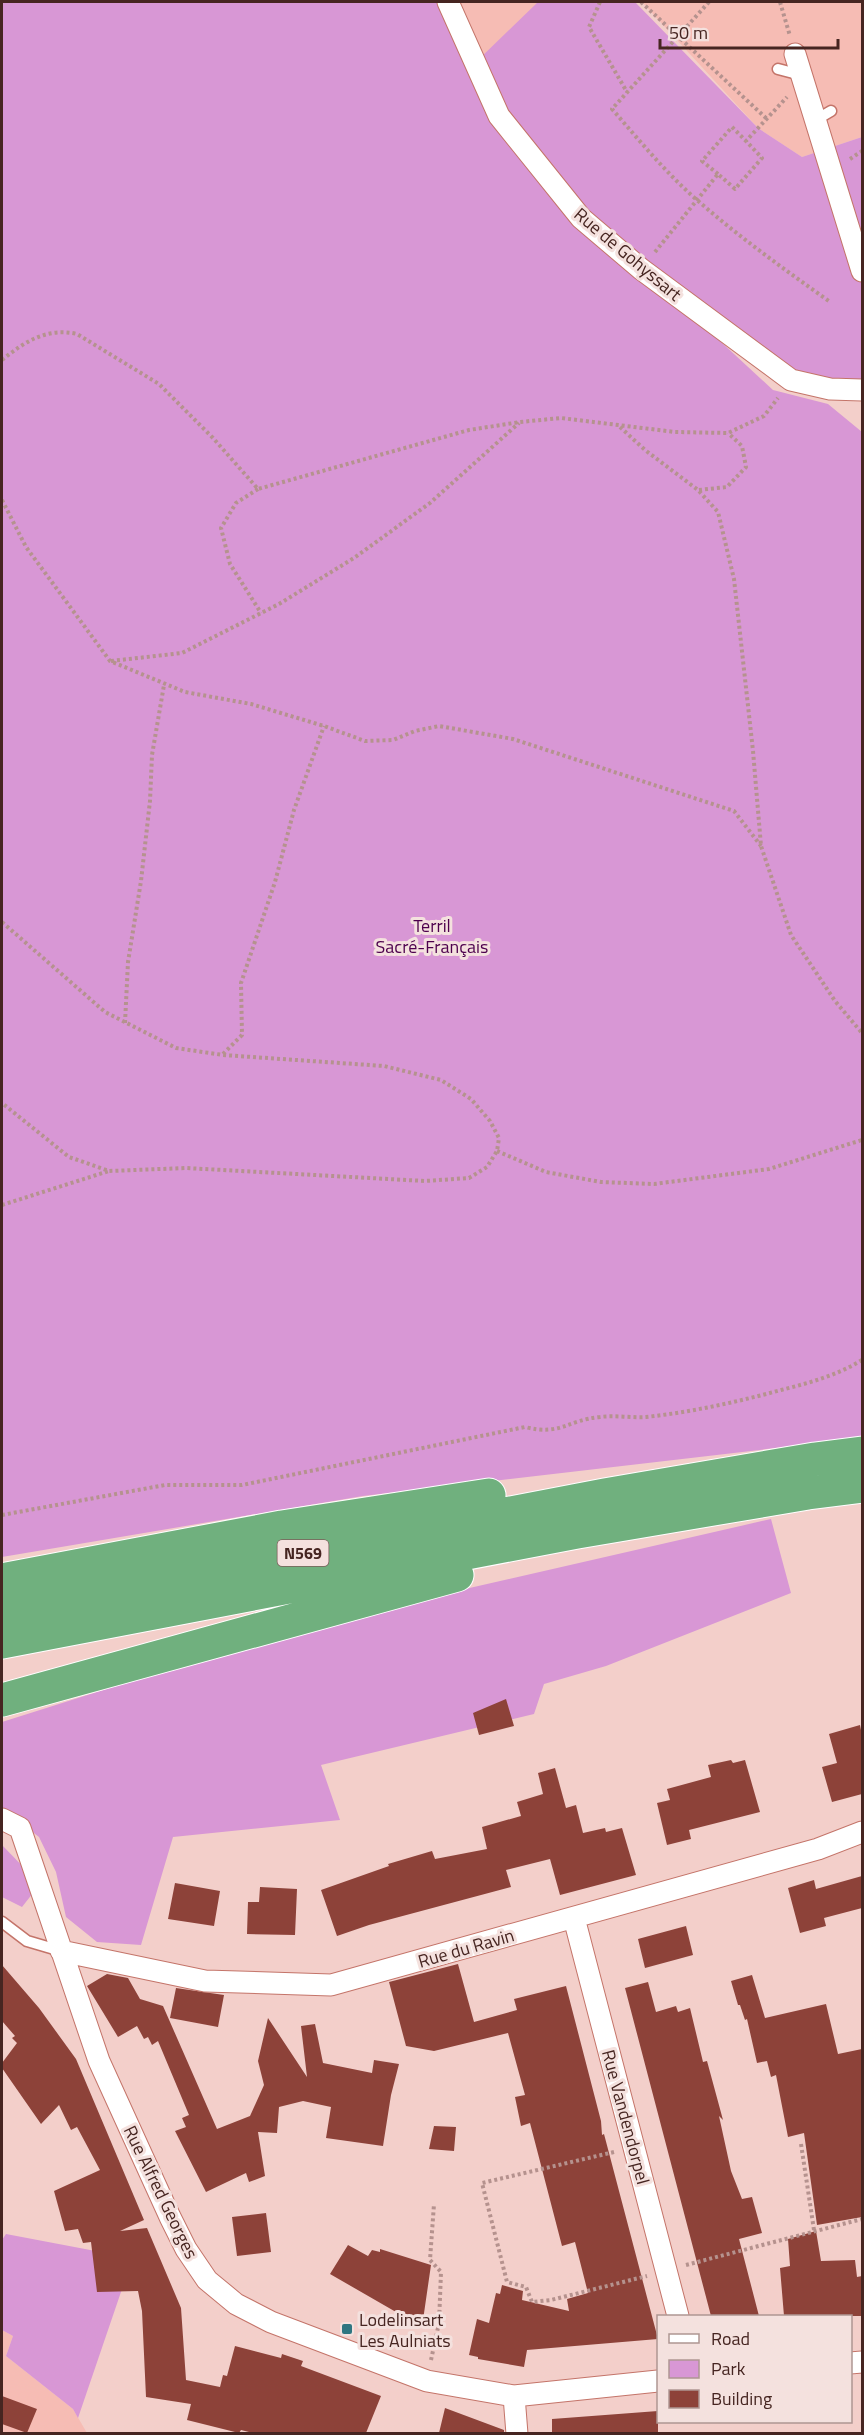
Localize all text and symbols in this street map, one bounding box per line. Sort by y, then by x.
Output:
scale bar [660,12,838,50]
text: 50 m [669,19,708,46]
street label: Rue de Gohyssart [568,201,688,308]
park label: Terril Sacré-Français [376,912,488,960]
road number: N569 [278,1540,328,1566]
street label: Rue du Ravin [415,1921,517,1975]
street label: Rue Vandendorpel [595,2047,657,2187]
street label: Rue Alfred Georges [117,2121,205,2263]
place label: Lodelinsart Les Aulniats [359,2306,451,2354]
legend [657,2315,852,2423]
marker: Lodelinsart Les Aulniats [340,2322,354,2336]
text: Road [711,2325,750,2352]
text: Park [711,2355,746,2382]
text: Building [711,2385,772,2412]

